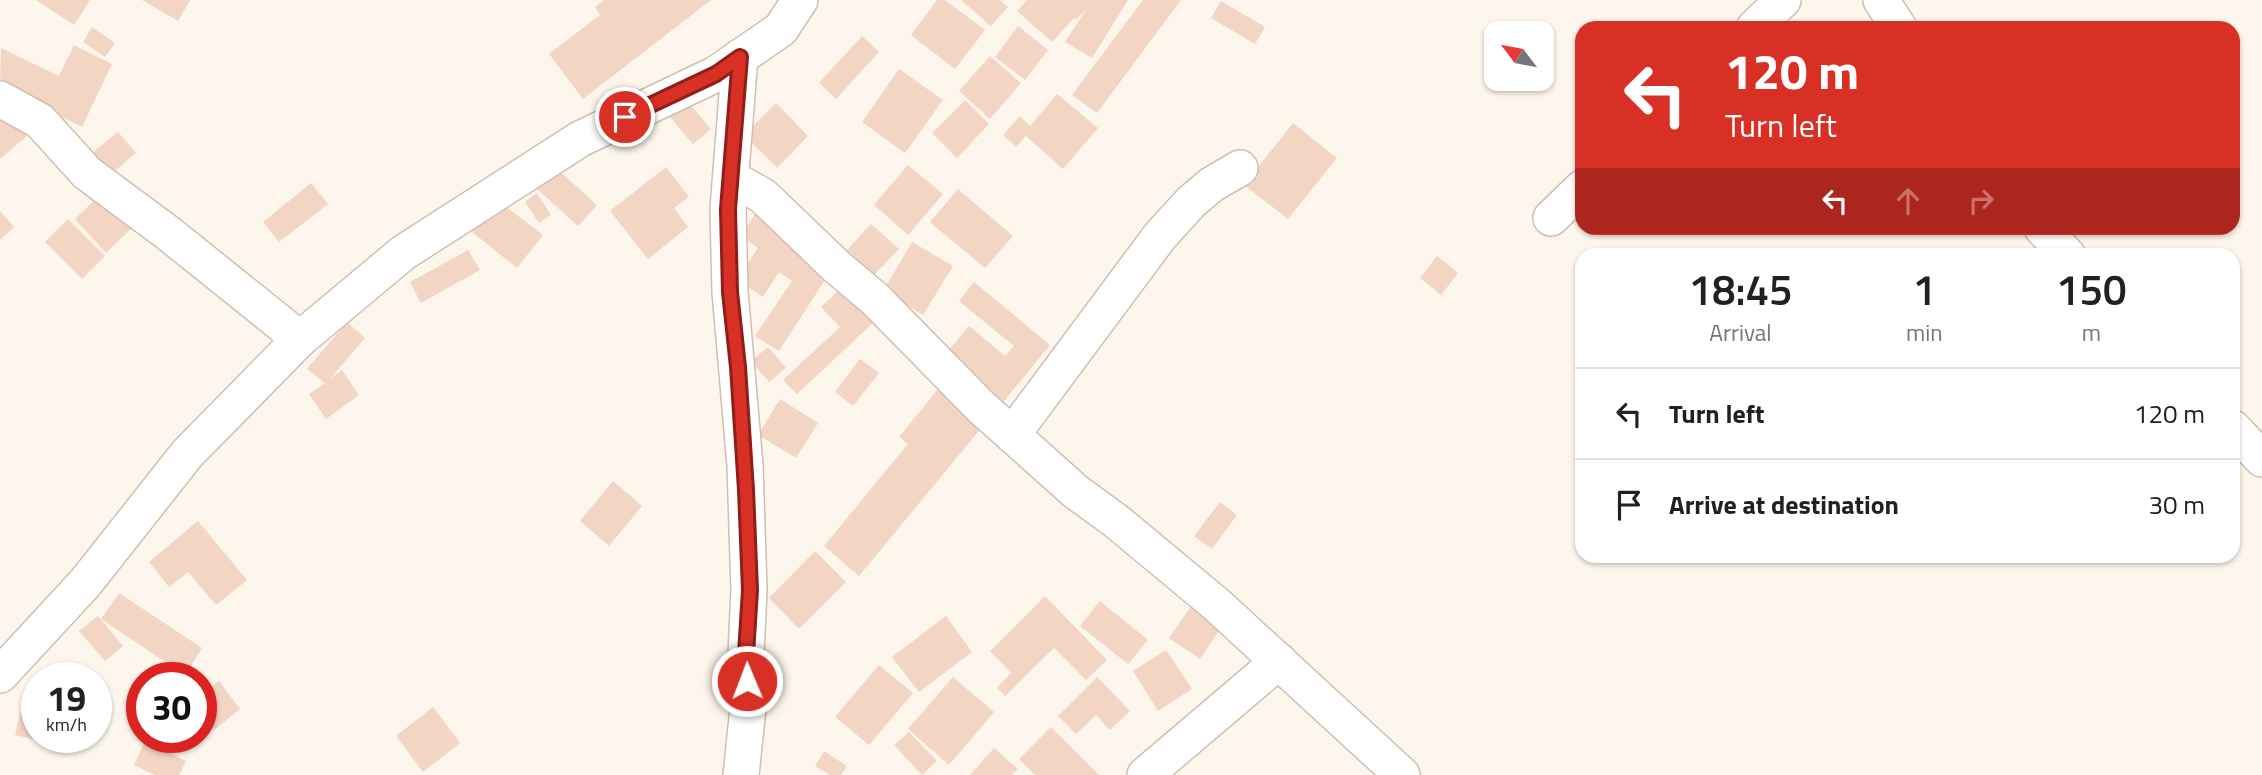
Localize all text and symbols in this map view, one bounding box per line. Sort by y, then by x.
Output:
north arrow [1484,21,1554,91]
map controls [1484,21,1554,91]
text: 120 m [1725,33,1859,108]
icon: left [1610,49,1701,140]
pin [595,87,655,147]
icon: arrive [606,98,644,136]
text: Turn left [1725,101,1837,149]
icon: left [1816,182,1854,220]
icon: ahead [1889,182,1927,220]
icon: right [1962,182,2000,220]
text: 18:45 [1688,257,1793,321]
text: 1 [1913,257,1936,321]
text: 150 [2056,257,2127,321]
text: Arrival [1709,315,1772,350]
text: min [1906,315,1943,350]
text: m [2082,315,2101,350]
text: Turn left [1669,394,1764,433]
text: 120 m [2134,394,2205,433]
icon: left [1610,395,1648,433]
text: Arrive at destination [1669,485,1899,524]
text: 30 m [2148,485,2205,524]
icon: arrive [1610,486,1648,524]
position arrow [710,644,784,718]
speed limit sign: 30 [126,662,217,753]
text: 19 [47,671,86,725]
text: km/h [46,711,87,738]

